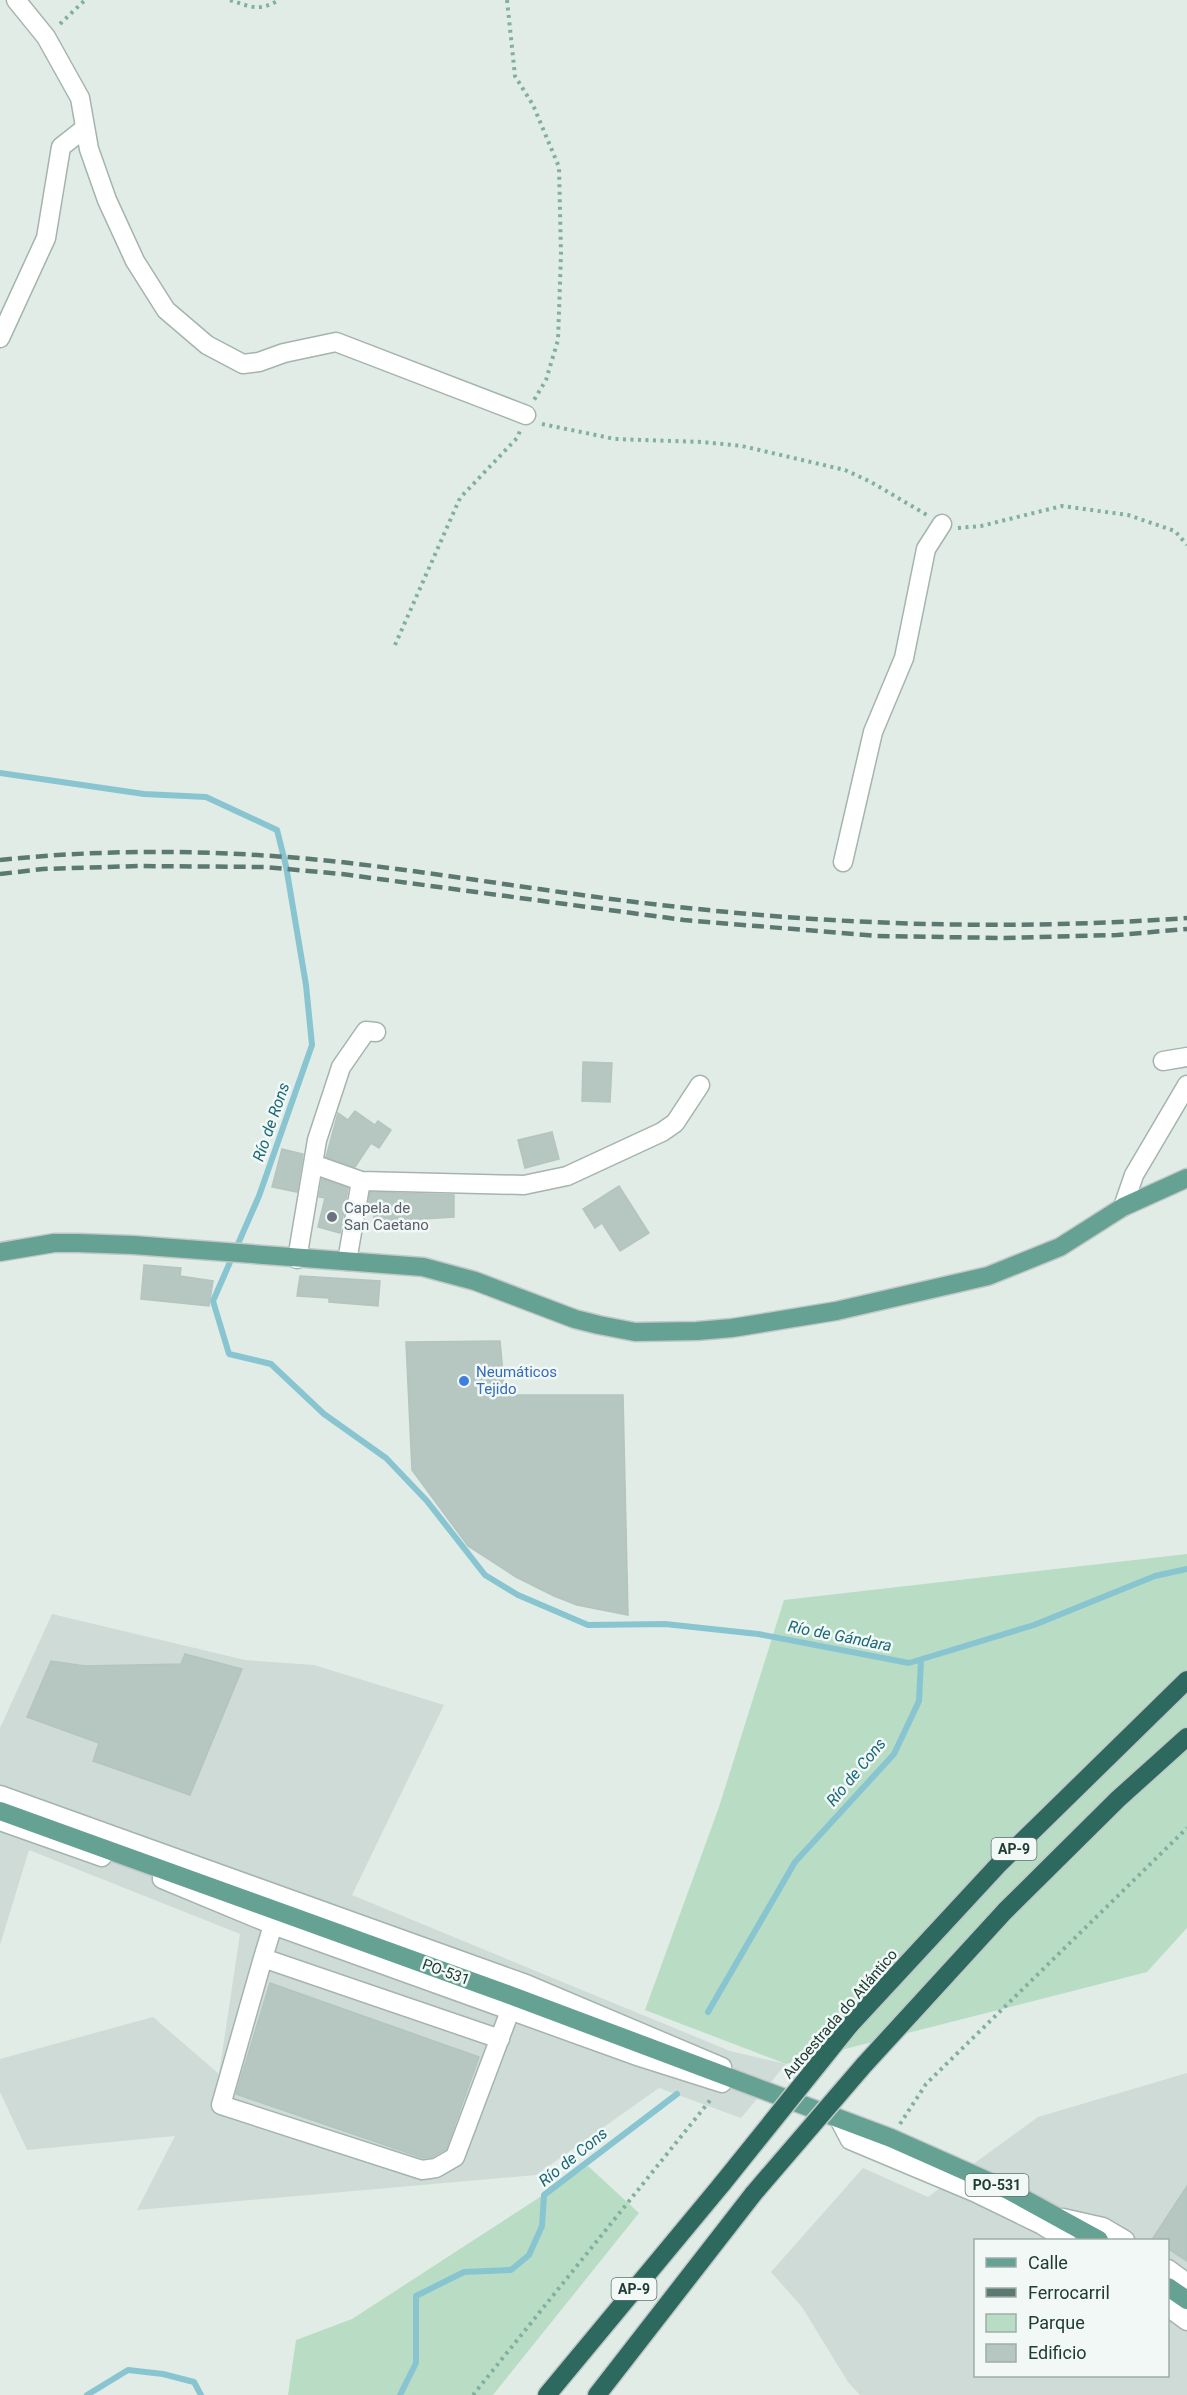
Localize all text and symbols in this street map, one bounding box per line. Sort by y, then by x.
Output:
water label: Río de Rons [249,1080,293,1164]
place label: Capela de San Caetano [344,1199,429,1234]
marker: Capela de San Caetano [325,1210,339,1224]
place label: Neumáticos Tejido [476,1363,557,1398]
marker: Neumáticos Tejido [457,1374,471,1388]
water label: Río de Gándara [787,1617,893,1655]
water label: Río de Cons [822,1734,890,1810]
road number: AP-9 [992,1838,1036,1860]
street label: Autoestrada do Atlántico [779,1946,901,2082]
street label: PO-531 [420,1955,472,1989]
water label: Río de Cons [535,2124,611,2190]
road number: PO-531 [966,2174,1028,2196]
legend [974,2239,1169,2377]
text: Calle [1028,2252,1068,2273]
road number: AP-9 [612,2278,656,2300]
text: Ferrocarril [1028,2282,1110,2303]
text: Parque [1028,2312,1085,2333]
text: Edificio [1028,2342,1087,2363]

